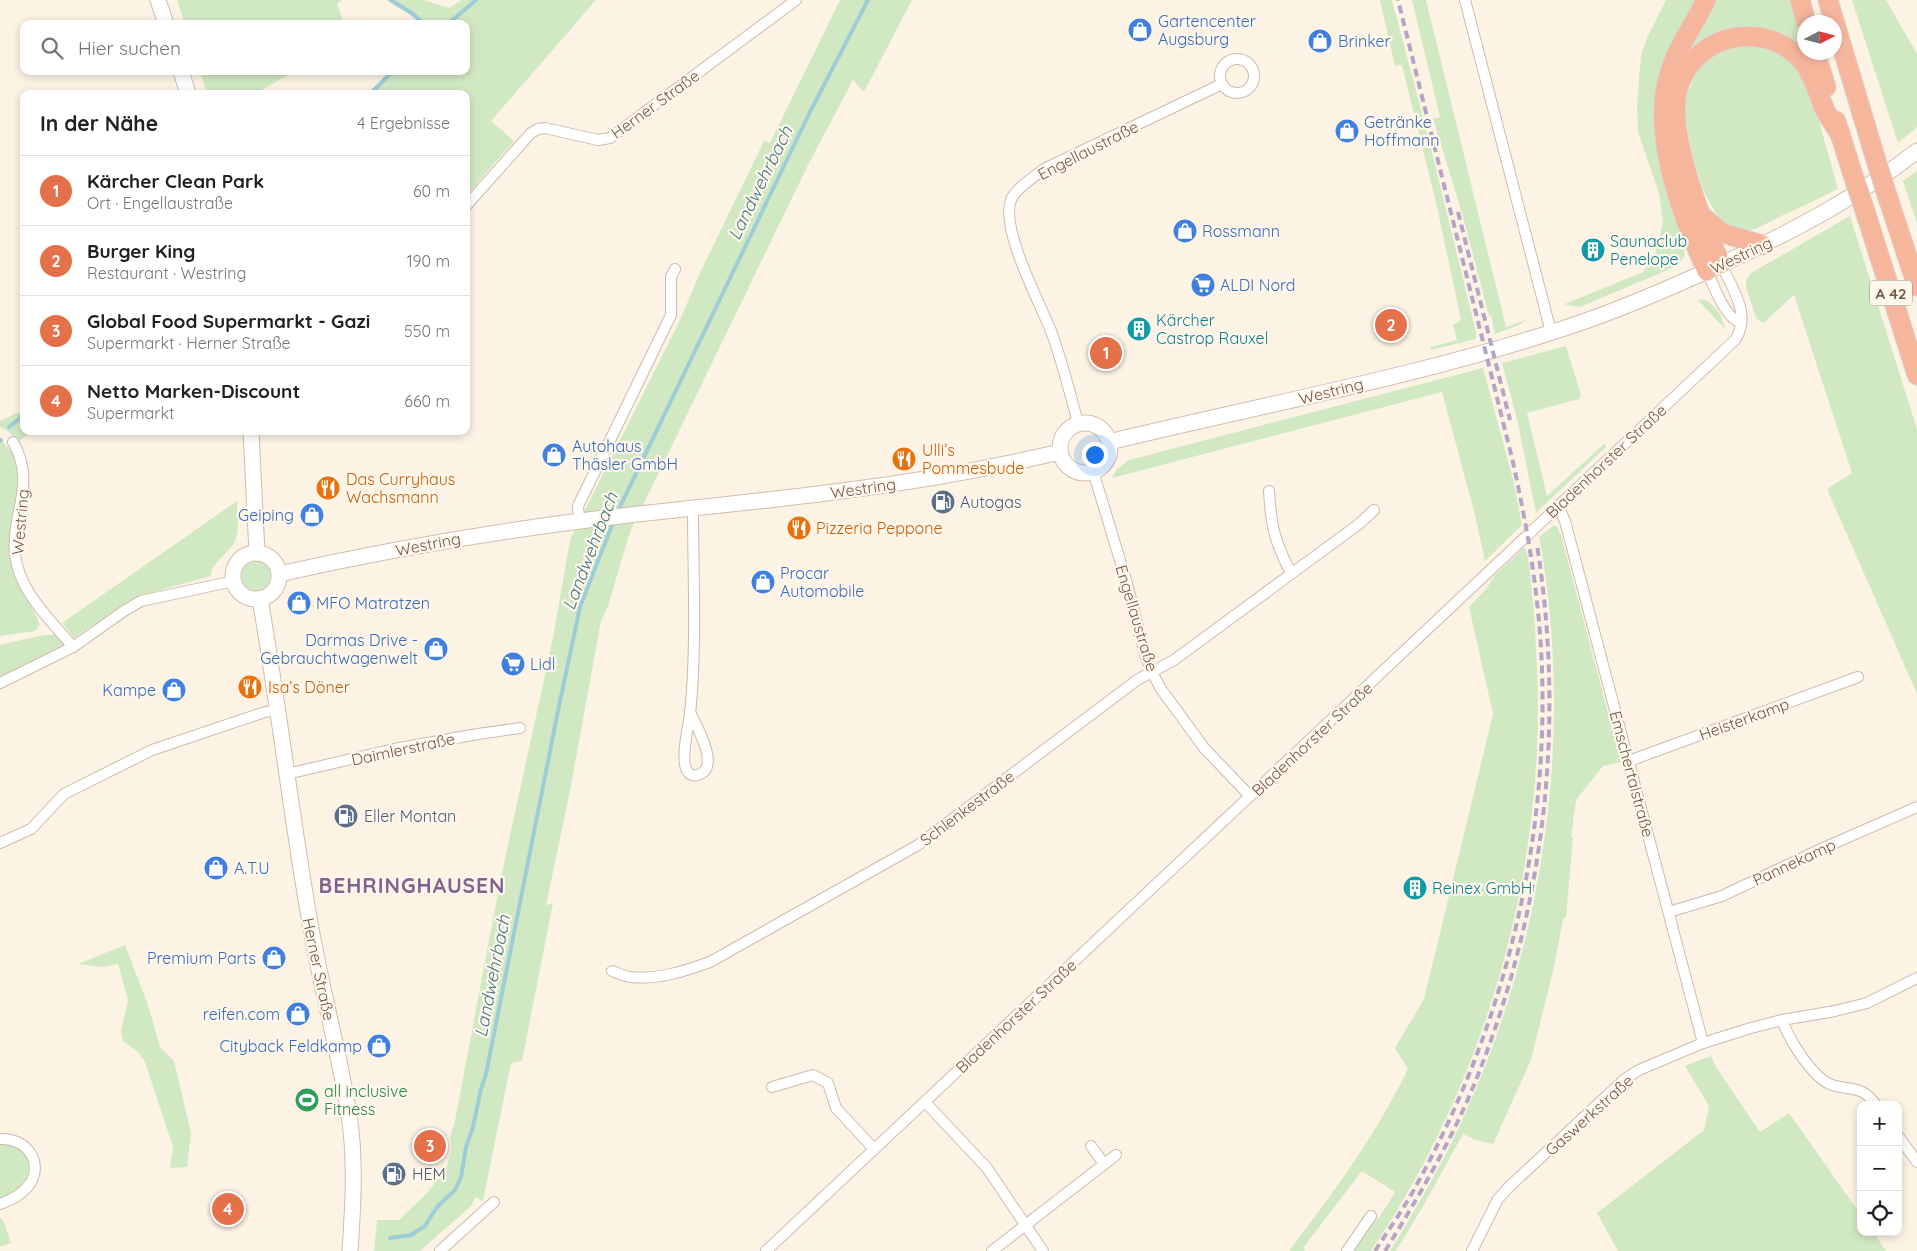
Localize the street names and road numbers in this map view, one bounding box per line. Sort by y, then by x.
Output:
street label: Herner Straße [607,65,703,143]
street label: Engellaustraße [1034,116,1142,184]
street label: Westring [1707,232,1775,278]
road number: A 42 [1870,280,1912,306]
street label: Westring [1297,373,1365,409]
street label: Bladenhorster Straße [1541,400,1671,522]
street label: Westring [829,474,897,502]
street label: Westring [7,488,33,556]
street label: Westring [394,528,462,560]
street label: Engellaustraße [1111,562,1163,674]
street label: Bladenhorster Straße [1247,678,1377,800]
street label: Heisterkamp [1696,693,1792,745]
street label: Emschertalstraße [1606,709,1658,839]
street label: Daimlerstraße [349,728,457,770]
street label: Schlenkestraße [916,766,1018,850]
street label: Pannekamp [1749,834,1839,890]
street label: Herner Straße [298,916,340,1022]
street label: Bladenhorster Straße [951,955,1081,1077]
street label: Gaswerkstraße [1541,1070,1637,1160]

